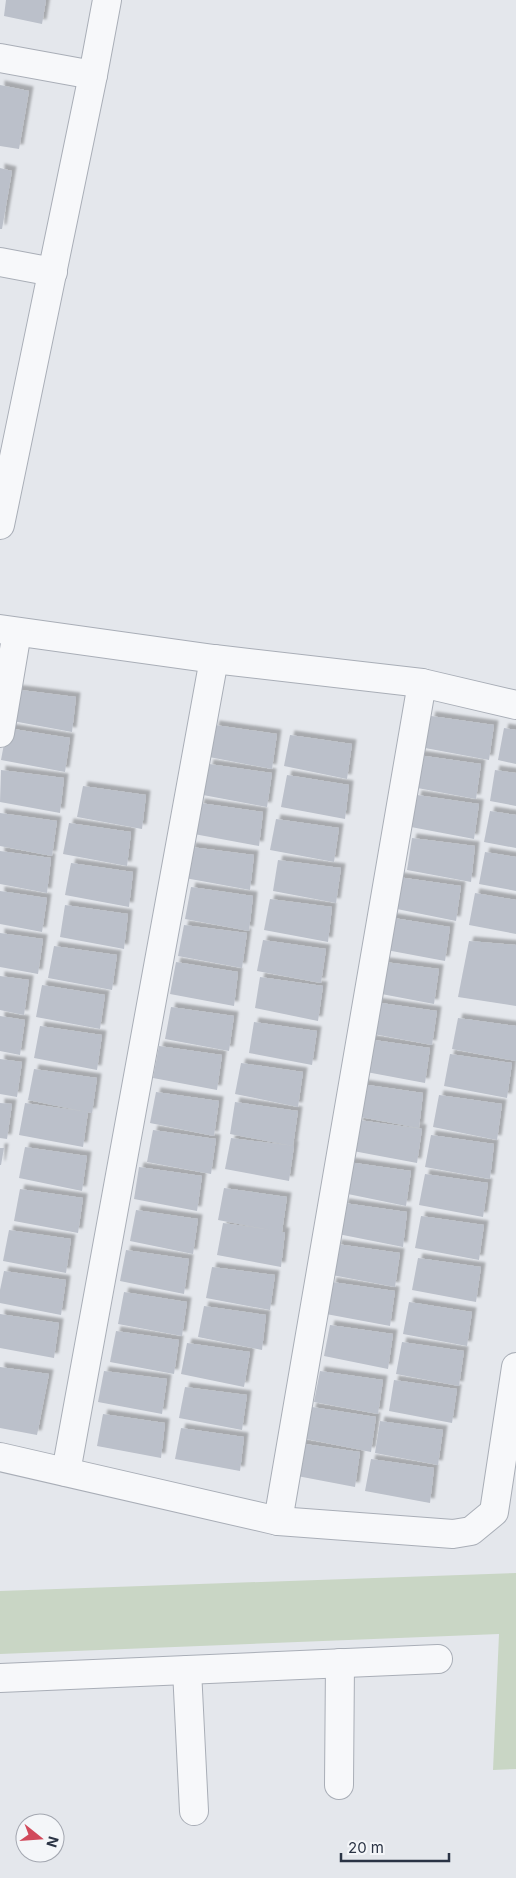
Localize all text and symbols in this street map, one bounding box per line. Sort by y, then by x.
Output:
north arrow [15,1813,65,1863]
scale bar [341,1830,448,1862]
text: N [43,1834,63,1850]
text: 20 m [348,1838,384,1857]

